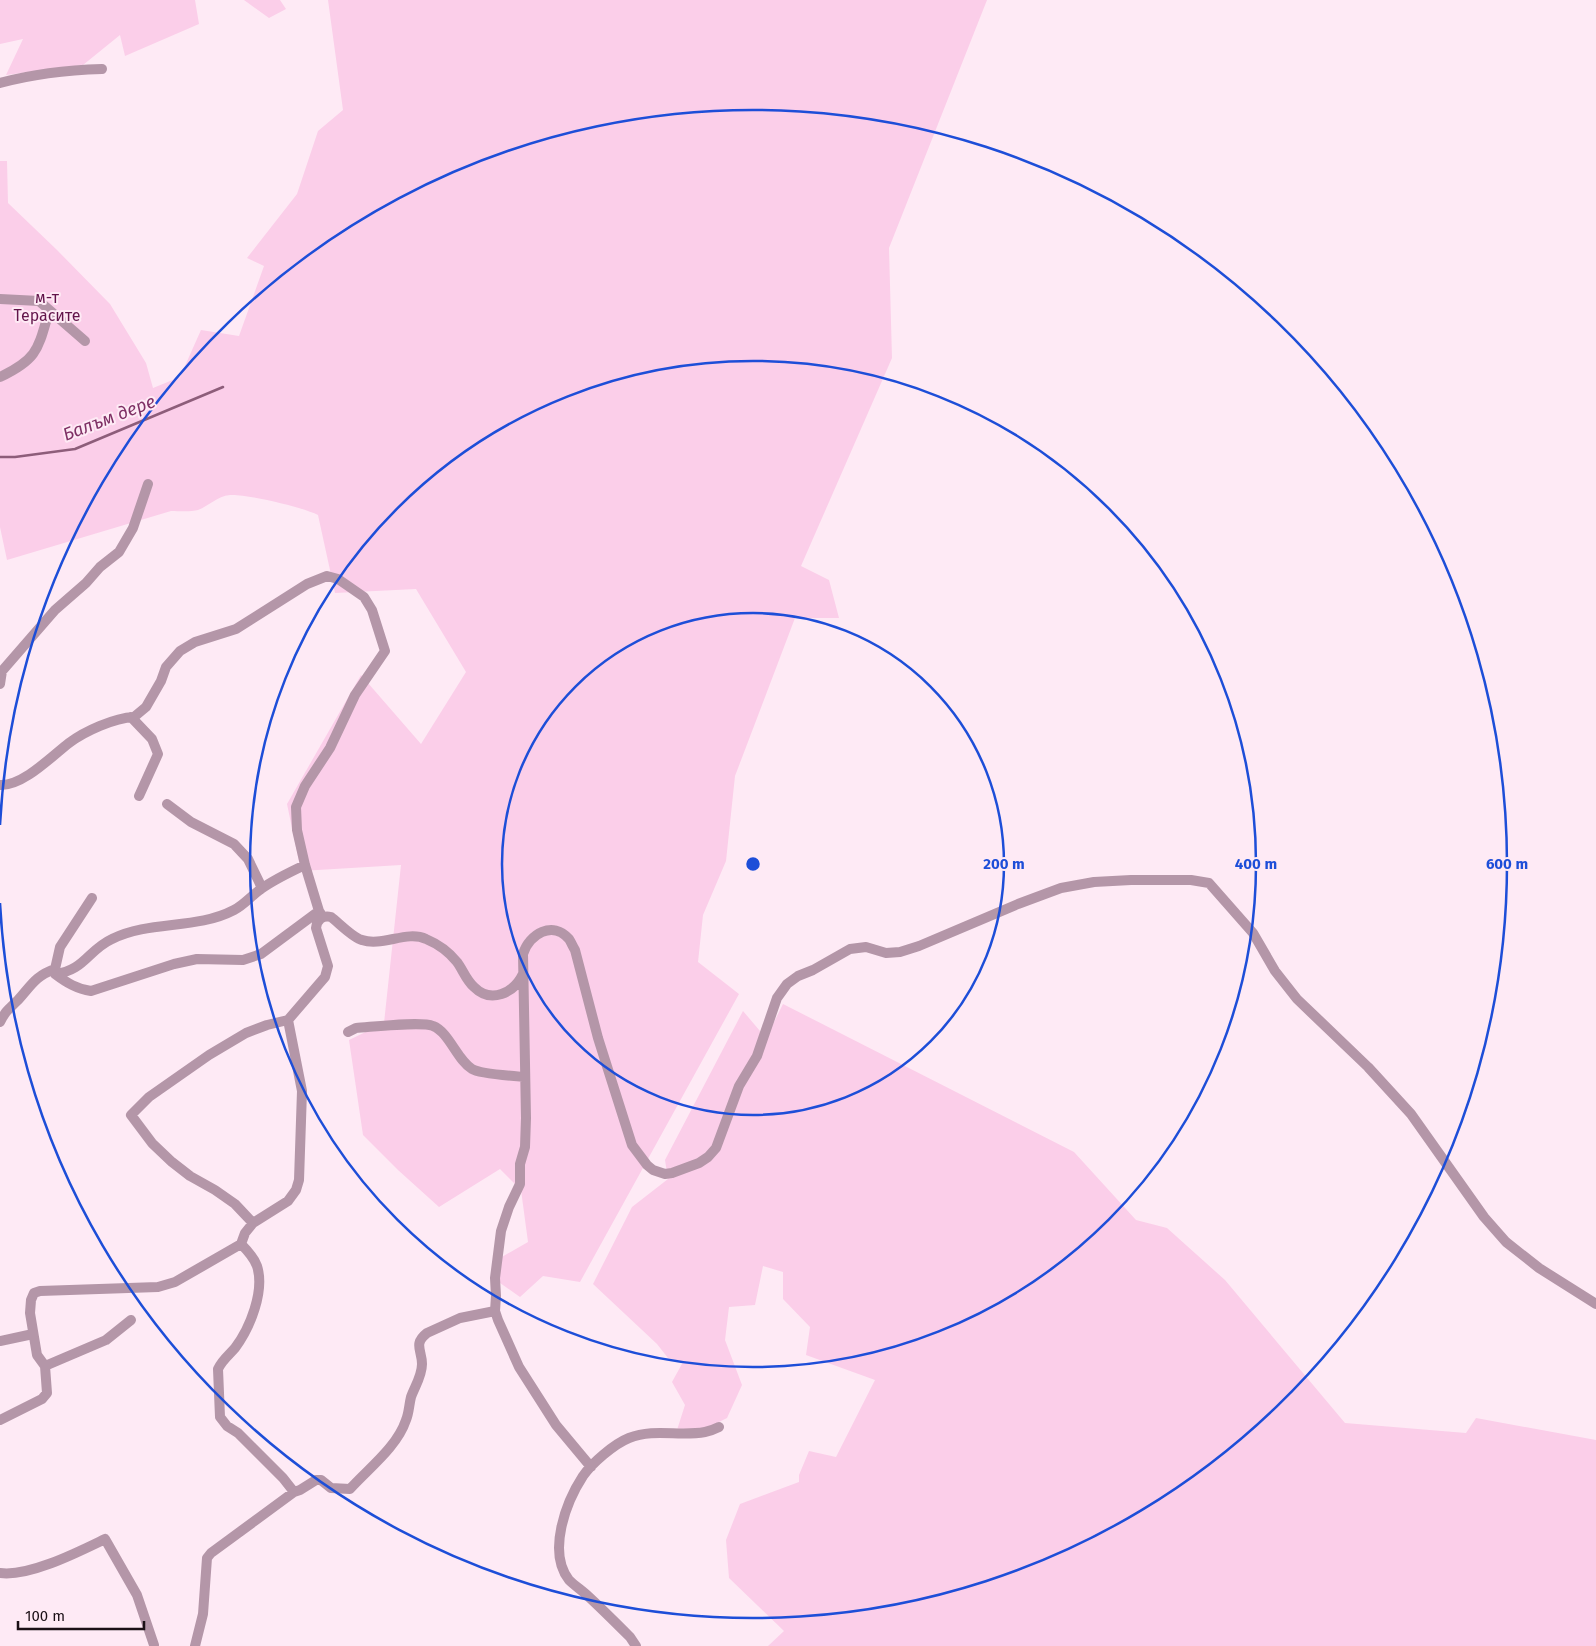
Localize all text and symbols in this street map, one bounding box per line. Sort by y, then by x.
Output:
park label: м-т Терасите [14,288,80,325]
water label: Балъм дере [60,390,158,446]
centre of rings [744,855,762,873]
text: 200 m [983,855,1025,873]
text: 400 m [1235,855,1277,873]
text: 600 m [1486,855,1528,873]
scale bar [18,1598,144,1630]
text: 100 m [25,1607,65,1625]

